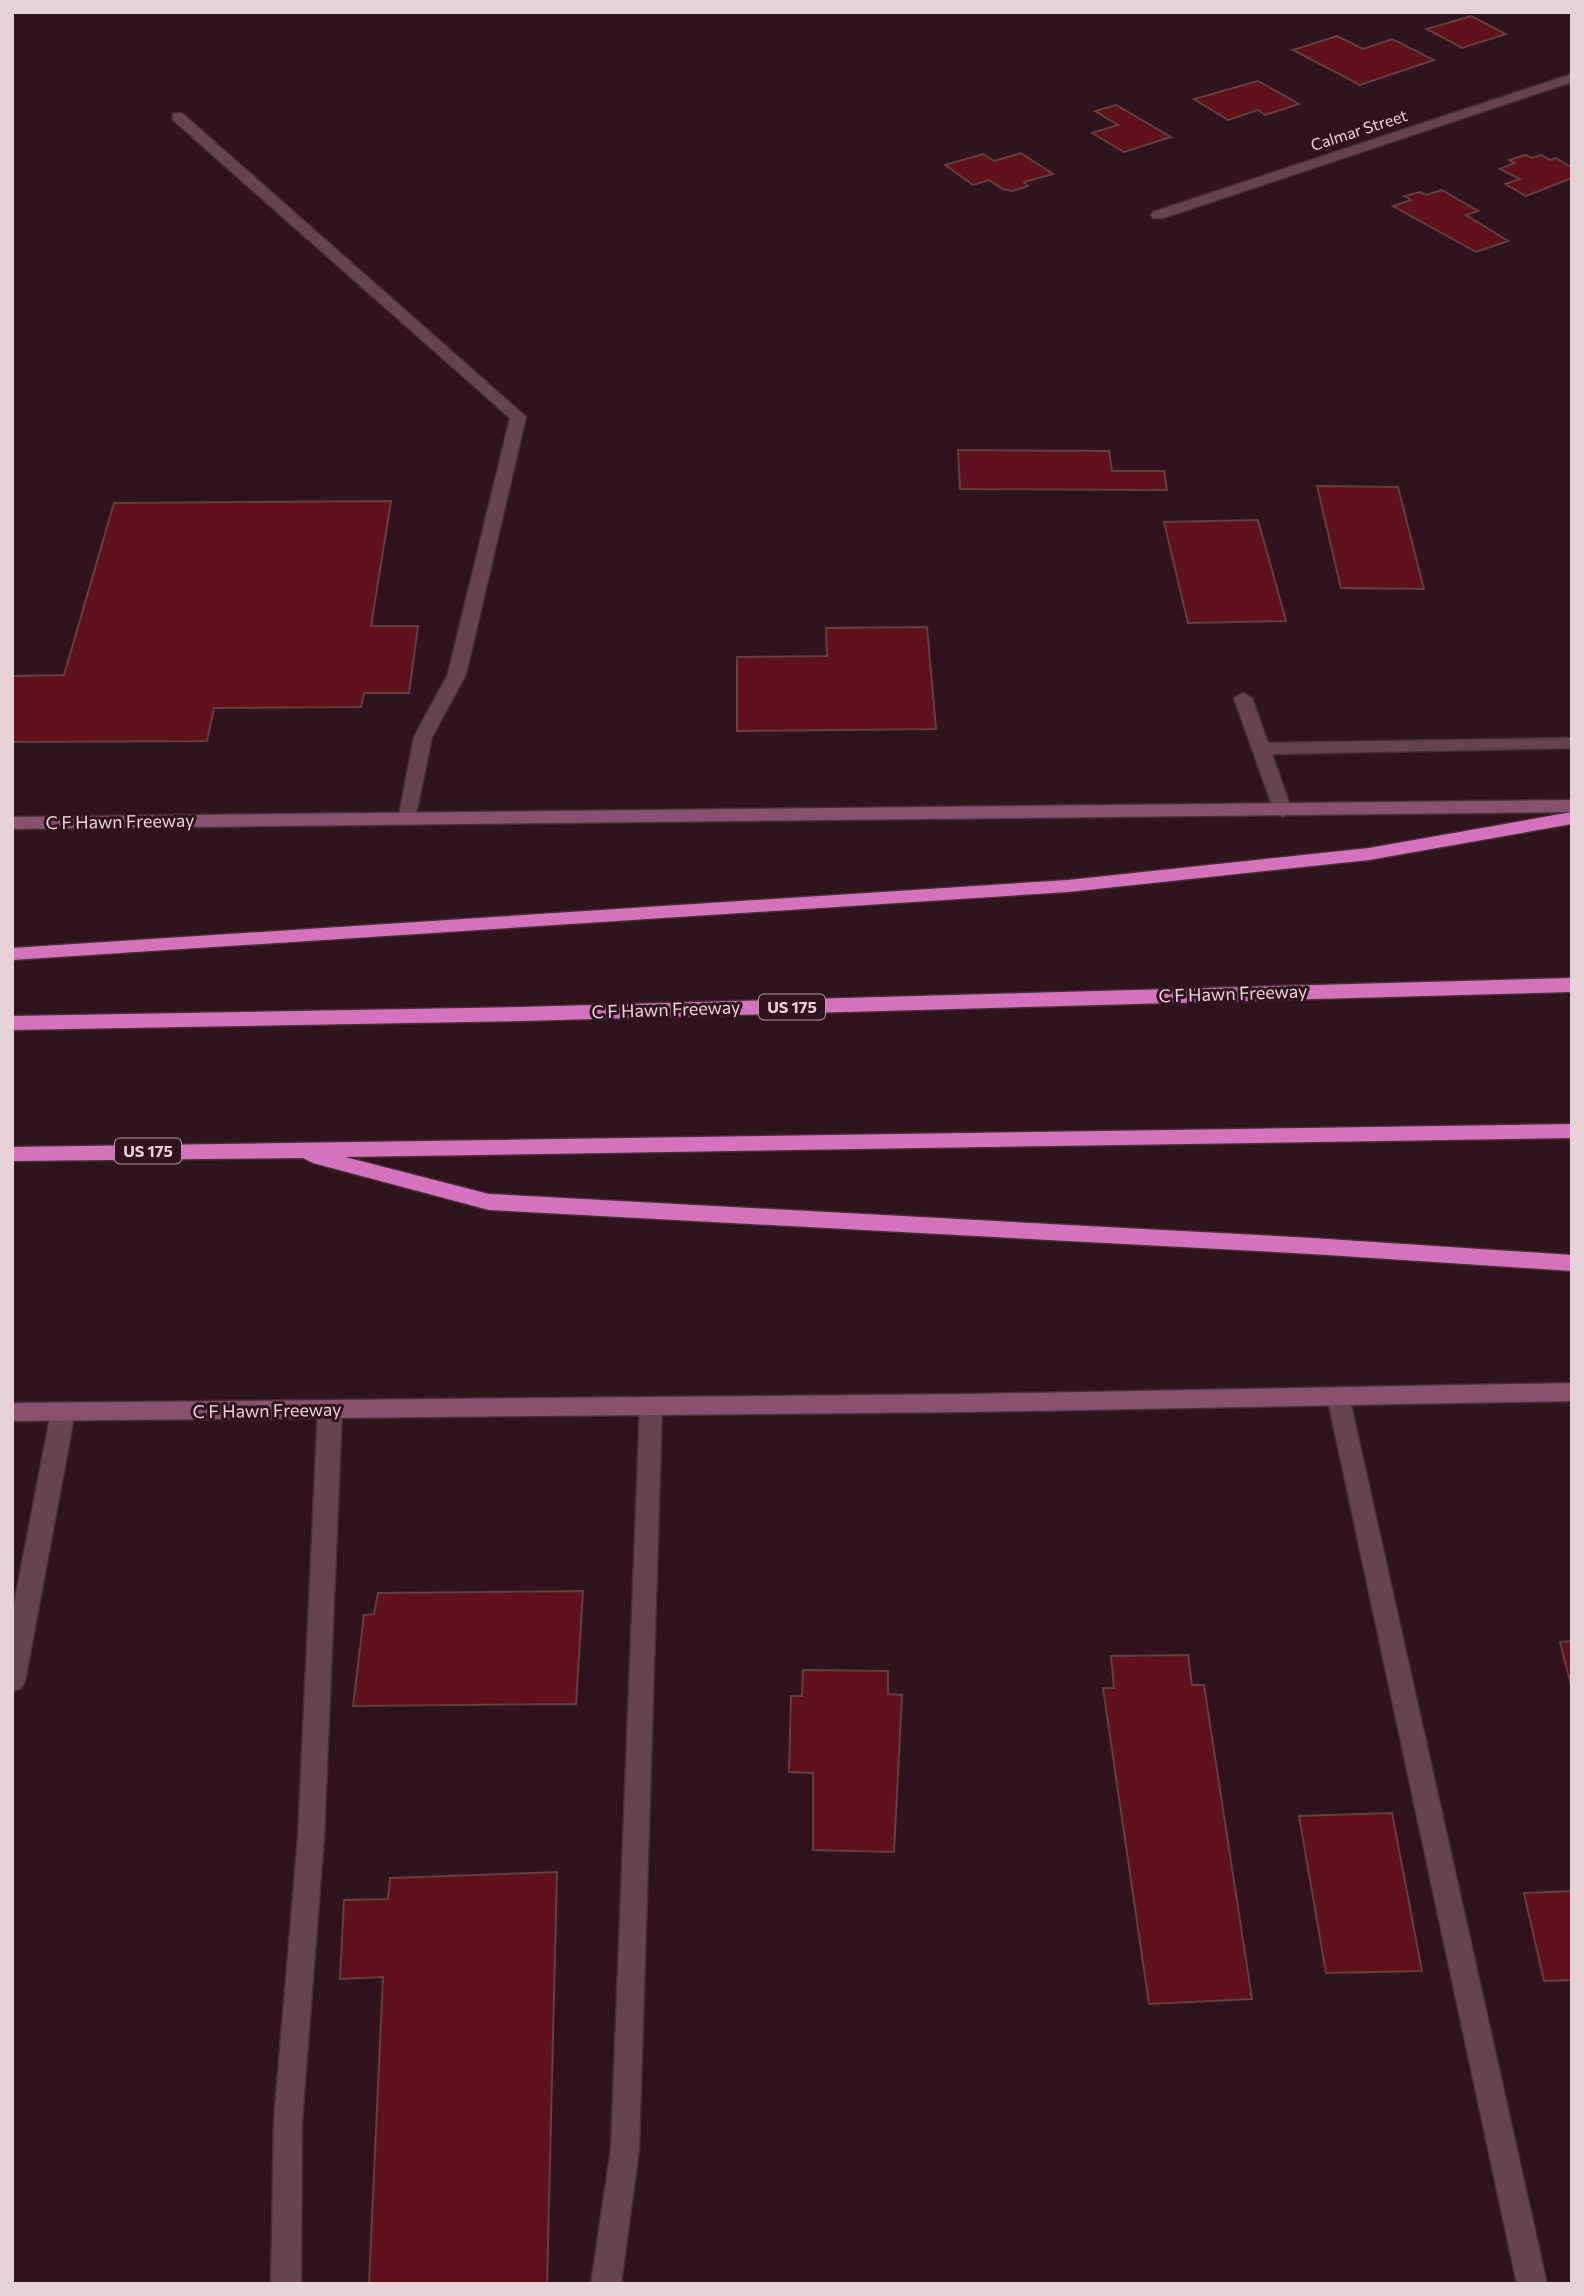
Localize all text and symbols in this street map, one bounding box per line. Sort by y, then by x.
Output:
street label: Calmar Street [1308,105,1410,154]
street label: C F Hawn Freeway [45,809,195,833]
street label: C F Hawn Freeway [1158,979,1308,1007]
street label: C F Hawn Freeway [591,995,741,1023]
road number: US 175 [759,995,825,1020]
road number: US 175 [115,1138,181,1163]
street label: C F Hawn Freeway [192,1398,342,1422]

